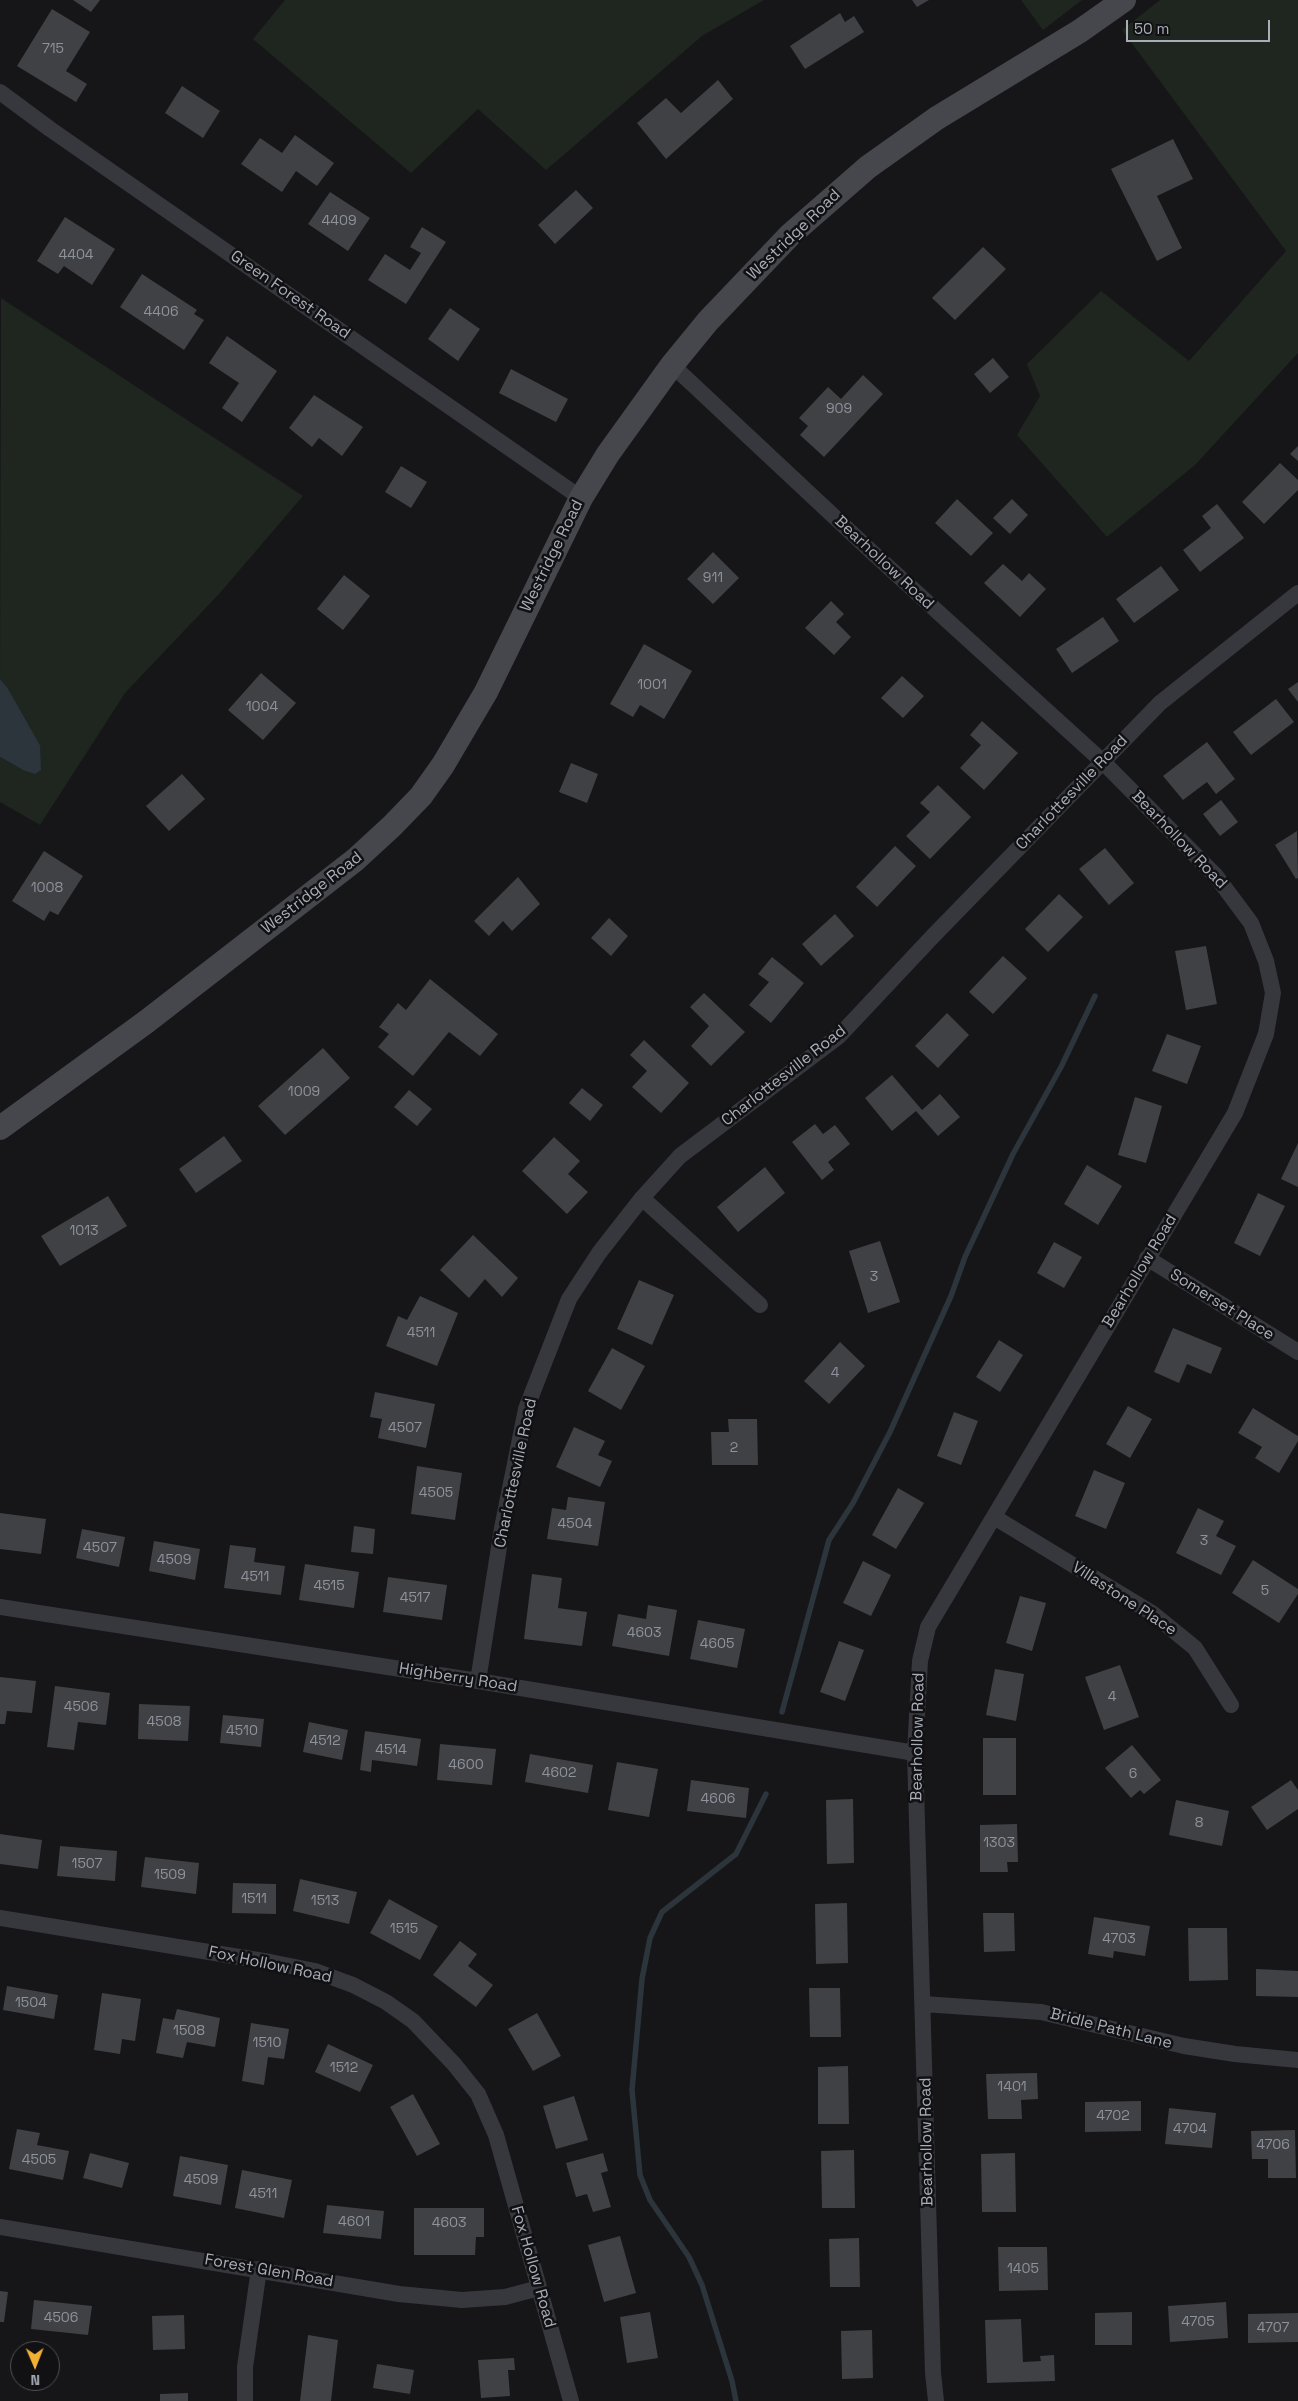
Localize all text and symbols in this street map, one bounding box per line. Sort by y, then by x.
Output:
scale bar [1128,10,1272,42]
text: 50 m [1134,19,1169,38]
house number: 715 [42,41,64,57]
street label: Westridge Road [743,186,845,284]
house number: 4409 [321,213,357,229]
street label: Green Forest Road [226,246,354,344]
house number: 4404 [58,247,94,263]
house number: 4406 [143,304,179,320]
house number: 909 [826,401,852,417]
street label: Westridge Road [517,497,587,615]
street label: Bearhollow Road [830,512,938,614]
house number: 911 [703,570,723,586]
house number: 1001 [637,677,667,693]
house number: 1004 [246,699,278,715]
street label: Charlottesville Road [1012,731,1132,855]
street label: Bearhollow Road [1127,787,1231,893]
street label: Westridge Road [258,848,366,938]
house number: 1008 [31,880,63,896]
street label: Charlottesville Road [718,1021,850,1131]
house number: 1009 [288,1084,320,1100]
street label: Bearhollow Road [1099,1211,1181,1331]
house number: 1013 [69,1223,99,1239]
street label: Somerset Place [1166,1265,1278,1345]
house number: 3 [870,1269,878,1285]
house number: 4511 [407,1325,435,1341]
house number: 4 [831,1365,839,1381]
street label: Charlottesville Road [491,1396,541,1550]
house number: 4507 [388,1420,422,1436]
house number: 2 [730,1440,738,1456]
house number: 4505 [419,1485,453,1501]
house number: 4504 [558,1516,592,1532]
house number: 3 [1200,1533,1208,1549]
house number: 4507 [83,1540,117,1556]
house number: 4509 [157,1552,191,1568]
street label: Villastone Place [1068,1558,1180,1640]
house number: 4511 [241,1569,269,1585]
house number: 4515 [313,1578,345,1594]
house number: 5 [1261,1583,1269,1599]
house number: 4517 [400,1590,430,1606]
house number: 4603 [627,1625,661,1641]
house number: 4605 [700,1636,734,1652]
street label: Highberry Road [397,1659,519,1697]
street label: Bearhollow Road [907,1672,929,1802]
house number: 4 [1108,1689,1116,1705]
house number: 4506 [64,1699,98,1715]
house number: 4508 [147,1714,181,1730]
house number: 4510 [226,1723,258,1739]
house number: 4512 [309,1733,341,1749]
house number: 4514 [375,1742,407,1758]
house number: 4600 [448,1757,484,1773]
house number: 4602 [542,1765,576,1781]
house number: 6 [1129,1766,1137,1782]
house number: 4606 [701,1791,735,1807]
house number: 8 [1195,1815,1203,1831]
house number: 1303 [983,1835,1015,1851]
house number: 1507 [72,1856,102,1872]
house number: 1509 [154,1867,186,1883]
house number: 1511 [241,1891,267,1907]
house number: 1513 [311,1893,339,1909]
house number: 1515 [390,1921,418,1937]
house number: 4703 [1102,1931,1136,1947]
street label: Fox Hollow Road [207,1943,333,1987]
house number: 1504 [15,1995,47,2011]
street label: Bridle Path Lane [1048,2005,1174,2053]
house number: 1508 [173,2023,205,2039]
house number: 1510 [253,2035,281,2051]
house number: 1512 [330,2060,358,2076]
street label: Bearhollow Road [916,2077,938,2207]
house number: 1401 [997,2079,1027,2095]
house number: 4702 [1096,2108,1130,2124]
house number: 4704 [1173,2121,1207,2137]
house number: 4706 [1256,2137,1290,2153]
house number: 4505 [22,2152,56,2168]
house number: 4509 [184,2172,218,2188]
house number: 4511 [249,2186,277,2202]
street label: Fox Hollow Road [506,2204,560,2330]
house number: 4601 [338,2214,370,2230]
house number: 4603 [432,2215,466,2231]
street label: Forest Glen Road [203,2250,335,2292]
house number: 1405 [1007,2261,1039,2277]
house number: 4506 [44,2310,78,2326]
house number: 4705 [1181,2314,1215,2330]
house number: 4707 [1257,2320,1289,2336]
north arrow [10,2341,60,2391]
text: N [30,2371,40,2389]

